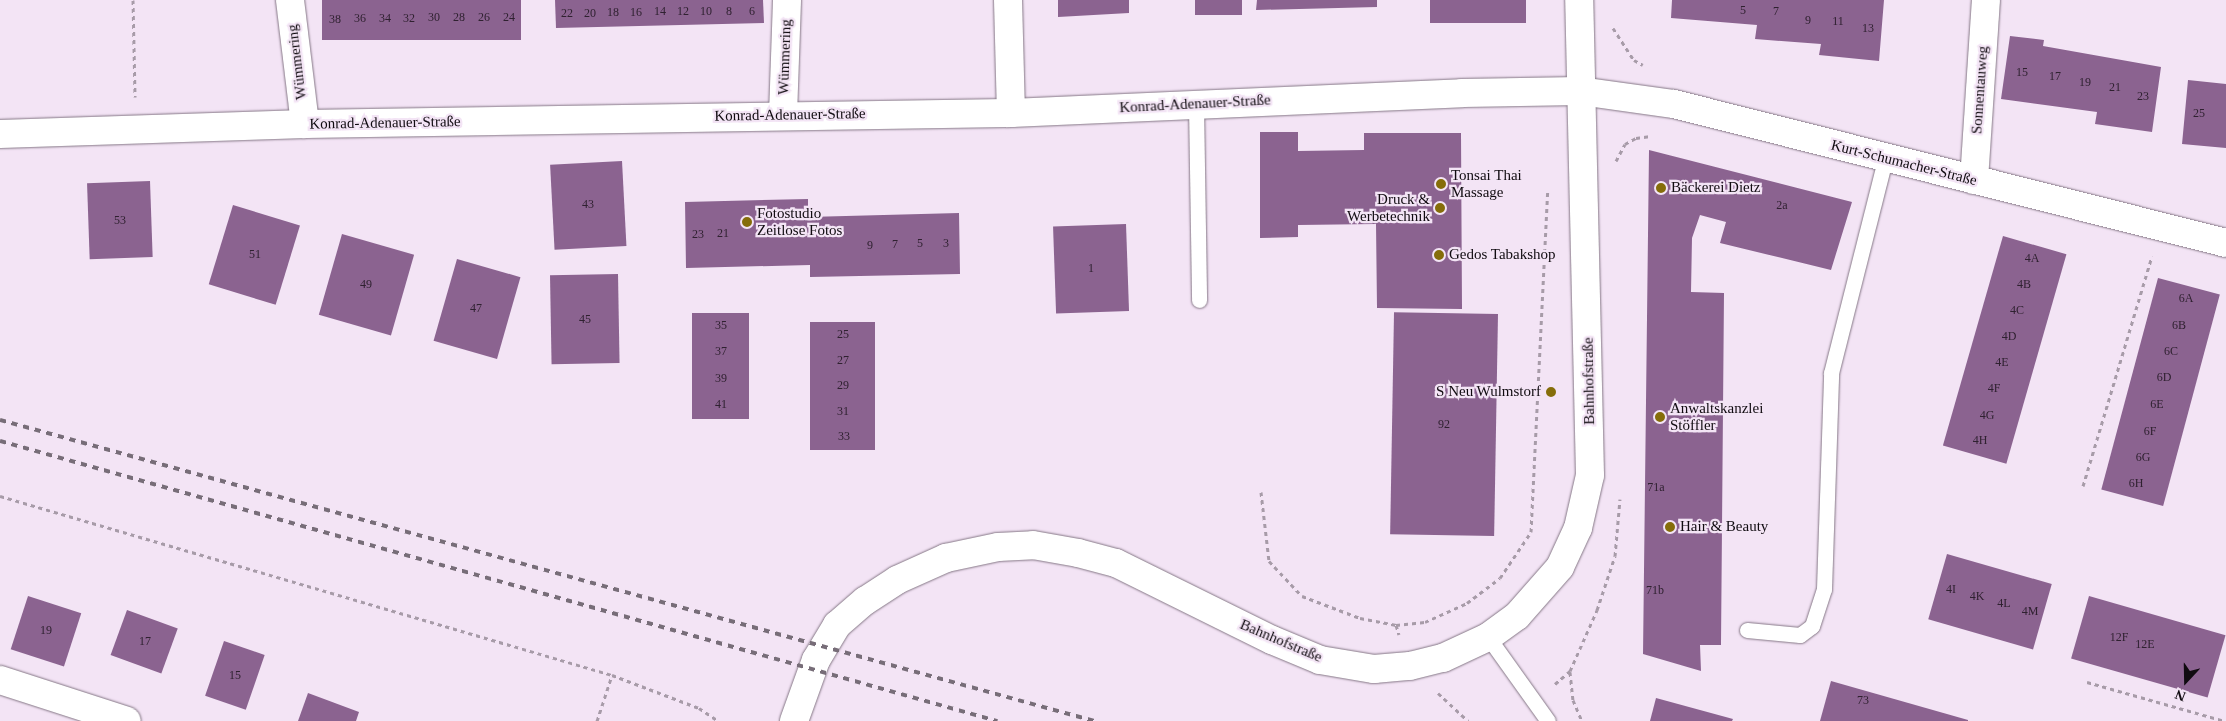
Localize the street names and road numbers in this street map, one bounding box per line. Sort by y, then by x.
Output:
street label: Wümmering [775,19,795,95]
street label: Wümmering [283,23,311,101]
street label: Sonnentauweg [1968,45,1992,135]
street label: Konrad-Adenauer-Straße [1119,91,1271,117]
street label: Konrad-Adenauer-Straße [714,105,866,125]
street label: Konrad-Adenauer-Straße [309,113,461,133]
street label: Kurt-Schumacher-Straße [1829,136,1979,190]
street label: Bahnhofstraße [1579,337,1599,425]
street label: Bahnhofstraße [1237,616,1325,666]

